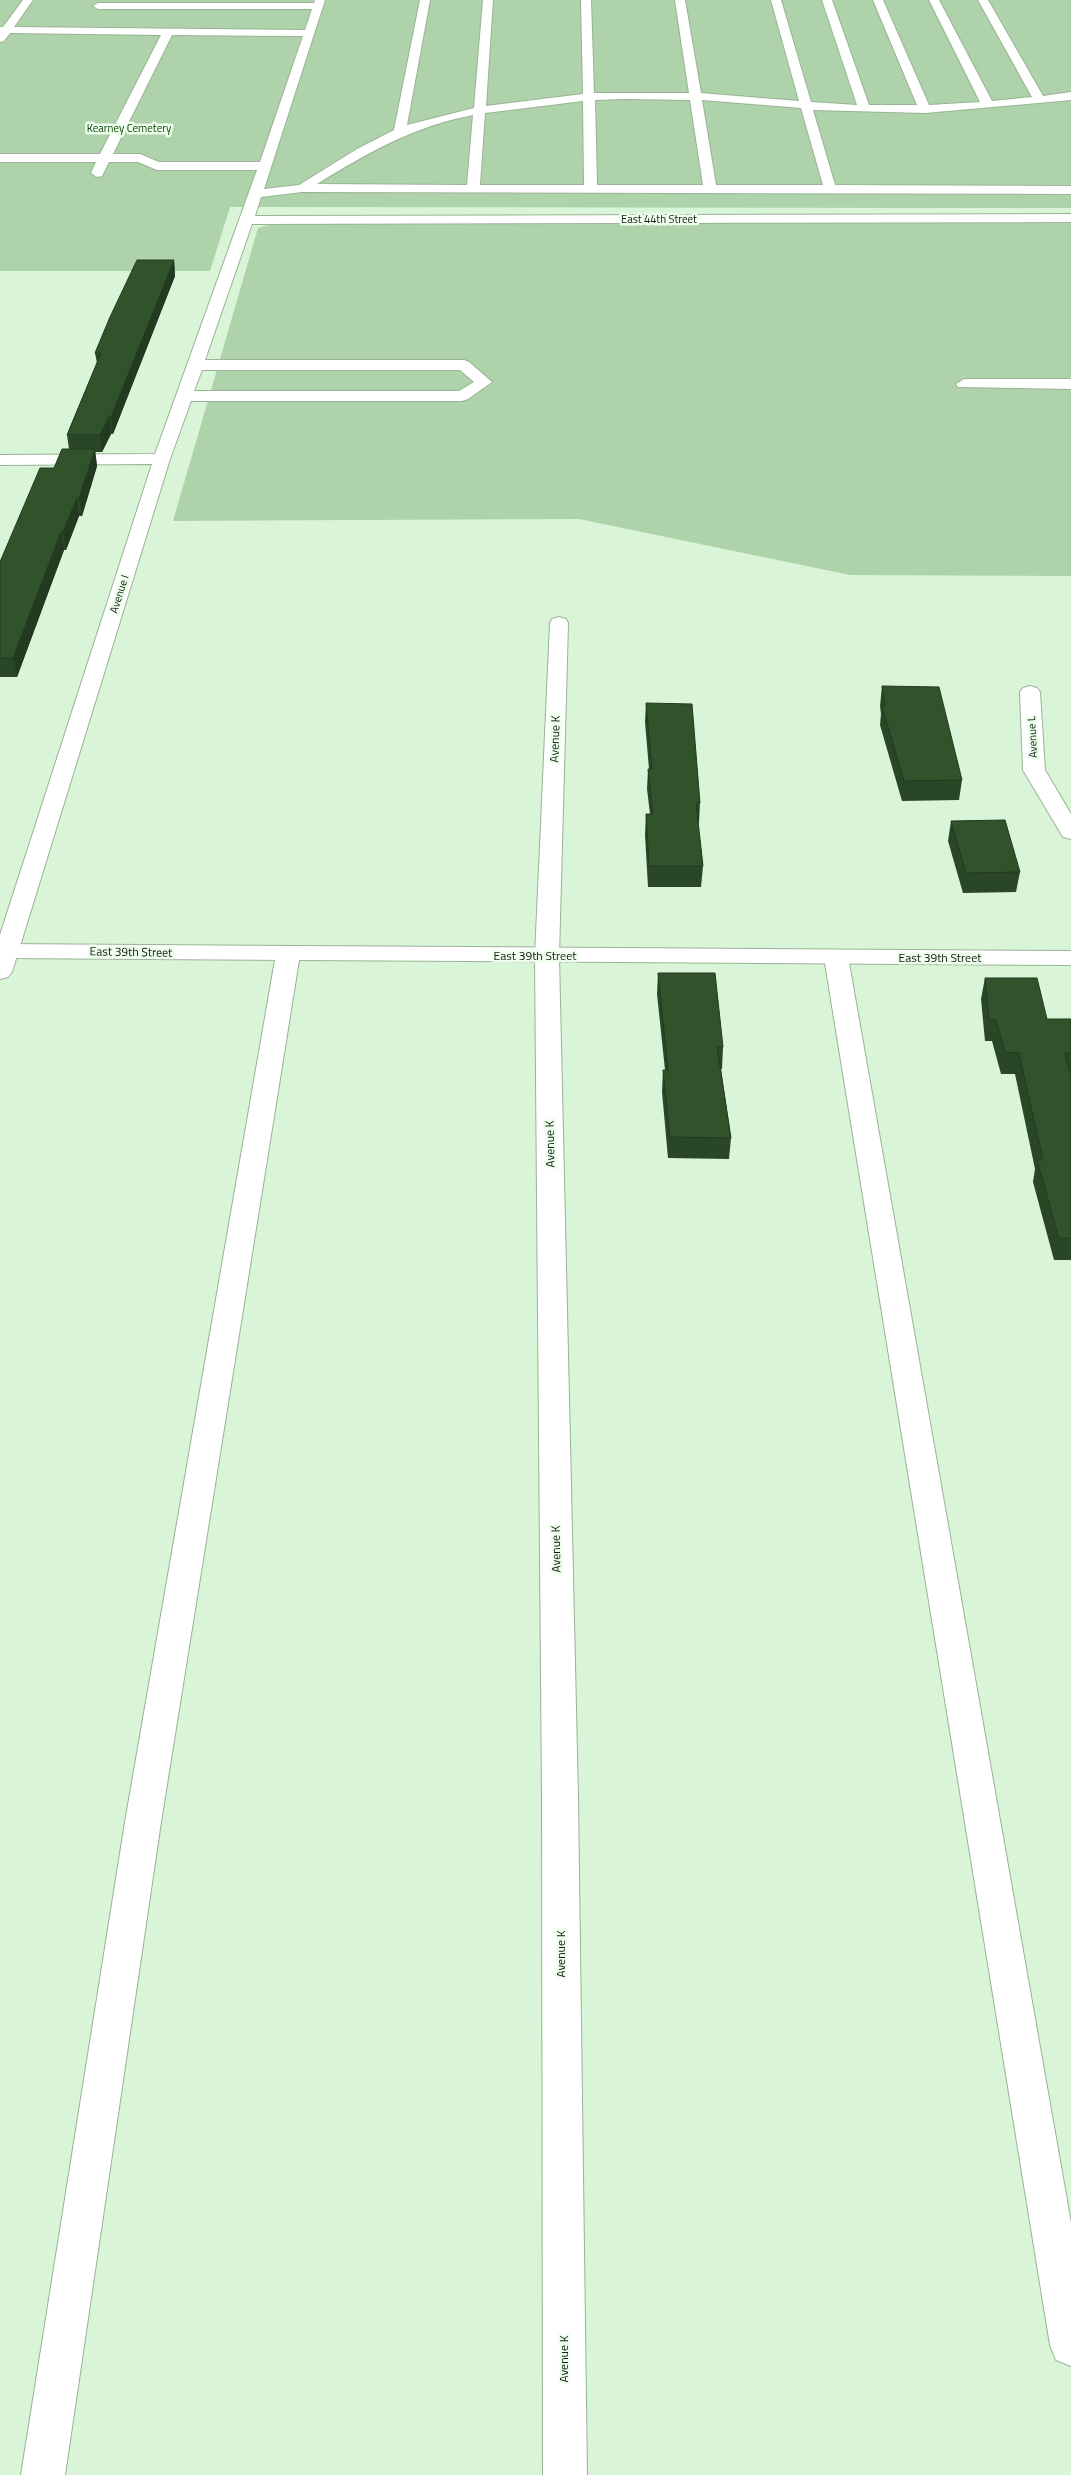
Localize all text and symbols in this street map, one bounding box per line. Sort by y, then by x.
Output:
park label: Kearney Cemetery [87,120,172,136]
street label: East 44th Street [621,211,697,227]
street label: Avenue I [105,573,133,615]
street label: Avenue K [544,715,565,763]
street label: Avenue L [1023,715,1041,758]
street label: East 39th Street [89,941,173,962]
street label: East 39th Street [494,946,577,965]
street label: East 39th Street [899,948,982,967]
street label: Avenue K [540,1120,559,1168]
street label: Avenue K [546,1525,565,1573]
street label: Avenue K [551,1930,570,1978]
street label: Avenue K [554,2335,573,2383]

